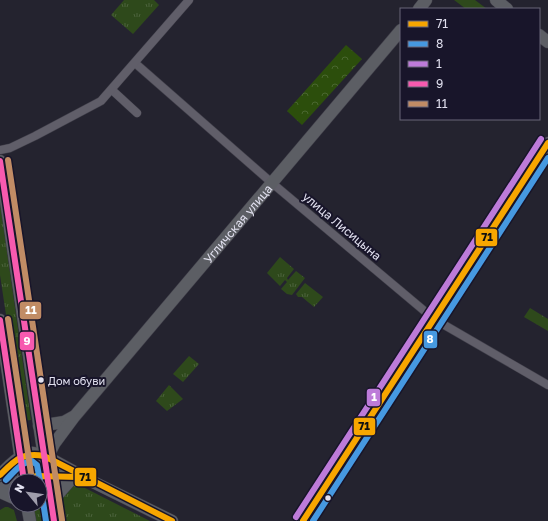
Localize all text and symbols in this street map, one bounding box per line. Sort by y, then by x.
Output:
legend [400,8,540,120]
text: 71 [436,16,448,31]
text: 8 [436,36,443,51]
text: 1 [436,56,442,71]
text: 9 [436,76,443,91]
text: 11 [436,96,448,111]
street label: Угличская улица [200,181,275,266]
street label: улица Лисицына [300,189,384,263]
line badge: 71 [475,228,498,247]
text: 71 [481,230,493,243]
line badge: 11 [19,301,42,320]
text: 11 [25,303,37,316]
line badge: 8 [423,330,438,349]
line badge: 9 [19,331,35,351]
text: 8 [426,332,434,345]
text: 9 [24,334,31,347]
place label: Дом обуви [48,374,105,387]
marker: Дом обуви [36,375,46,385]
line badge: 1 [366,388,381,407]
text: 1 [371,390,377,403]
line badge: 71 [353,417,376,436]
text: 71 [358,419,370,432]
line badge: 71 [74,467,97,487]
text: 71 [79,470,91,483]
north arrow [8,473,48,513]
text: N [11,481,27,495]
unlabelled marker [323,493,333,503]

